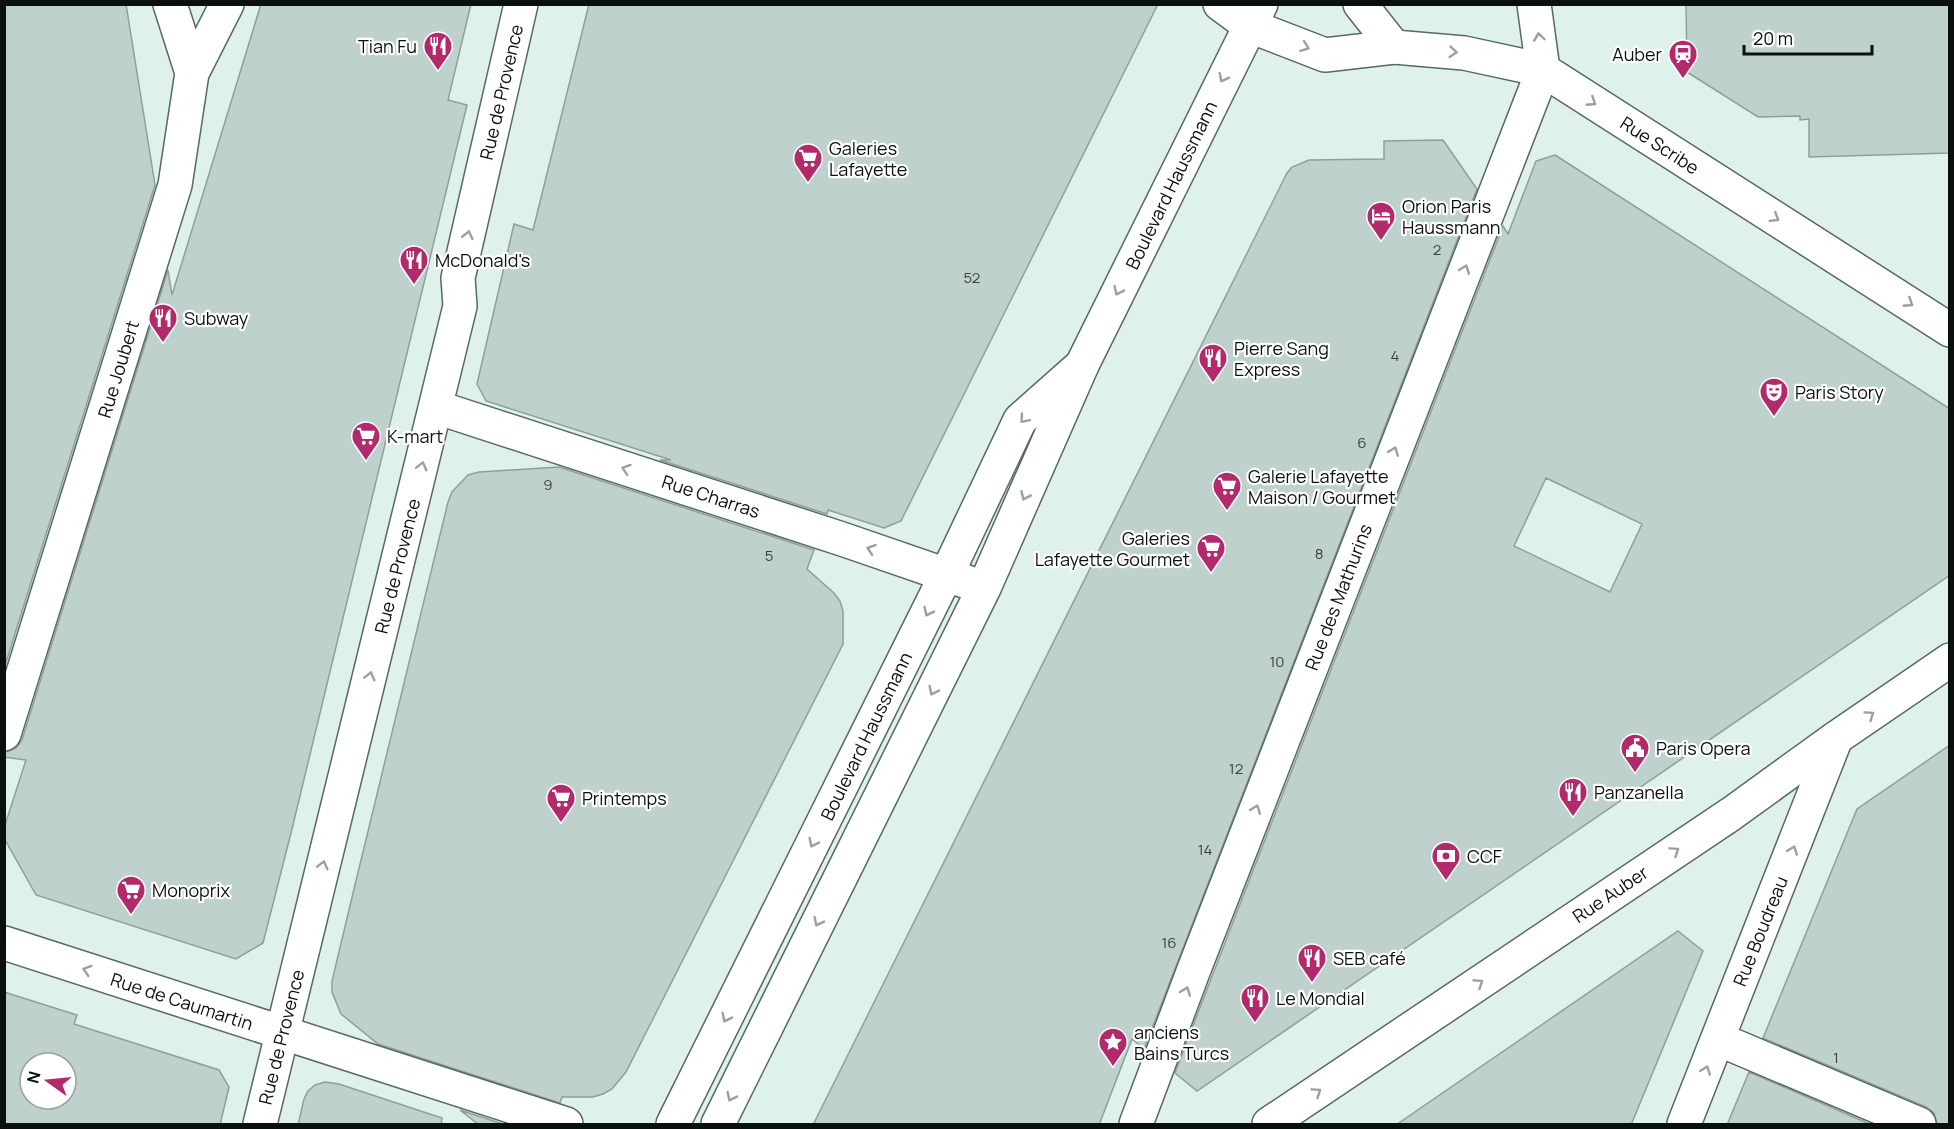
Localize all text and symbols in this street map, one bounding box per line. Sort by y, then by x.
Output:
scale bar [1744,18,1872,56]
street label: Rue de Provence [474,22,528,162]
text: 20 m [1753,26,1793,50]
restaurant icon: Tian Fu [422,30,454,72]
one-way arrow [1533,33,1545,42]
place label: Tian Fu [358,34,417,58]
station icon: Auber [1667,38,1699,80]
one-way arrow [1299,40,1309,53]
place label: Auber [1612,42,1663,66]
one-way arrow [1448,45,1457,58]
one-way arrow [1219,72,1230,82]
one-way arrow [1585,95,1596,106]
street label: Boulevard Haussmann [1120,97,1222,273]
street label: Rue Scribe [1616,111,1704,179]
place label: Galeries Lafayette [829,136,907,181]
supermarket icon: Galeries Lafayette [792,142,824,184]
place label: Orion Paris Haussmann [1402,194,1501,239]
hotel icon: Orion Paris Haussmann [1365,200,1397,242]
one-way arrow [1769,211,1779,223]
one-way arrow [461,230,474,240]
house number: 2 [1433,239,1441,260]
restaurant icon: McDonald's [398,244,430,286]
place label: McDonald's [435,248,530,272]
one-way arrow [1458,264,1470,275]
house number: 52 [964,267,980,288]
one-way arrow [1114,284,1126,295]
one-way arrow [1902,296,1913,307]
restaurant icon: Subway [147,302,179,344]
place label: Subway [184,306,249,330]
street label: Rue Joubert [92,317,144,421]
place label: Pierre Sang Express [1234,336,1329,381]
restaurant icon: Pierre Sang Express [1197,342,1229,384]
house number: 4 [1391,345,1400,366]
theatre icon: Paris Story [1758,376,1790,418]
place label: Paris Story [1795,380,1884,404]
one-way arrow [1020,412,1031,423]
supermarket icon: K-mart [350,420,382,462]
place label: K-mart [387,424,443,448]
house number: 6 [1357,432,1367,453]
one-way arrow [1387,446,1400,457]
one-way arrow [414,461,427,471]
one-way arrow [621,464,632,476]
place label: Galerie Lafayette Maison / Gourmet [1248,464,1396,509]
street label: Rue Charras [659,469,763,523]
supermarket icon: Galerie Lafayette Maison / Gourmet [1211,470,1243,512]
house number: 9 [543,474,553,495]
one-way arrow [1020,490,1032,501]
street label: Rue de Provence [369,496,425,636]
street label: Rue des Mathurins [1299,520,1377,674]
place label: Galeries Lafayette Gourmet [1035,526,1190,571]
supermarket icon: Galeries Lafayette Gourmet [1195,532,1227,574]
one-way arrow [866,543,877,556]
house number: 8 [1315,543,1323,564]
house number: 5 [765,545,773,566]
one-way arrow [923,606,935,617]
street label: Boulevard Haussmann [815,648,917,824]
house number: 10 [1270,651,1285,672]
one-way arrow [363,671,376,681]
one-way arrow [929,685,940,696]
one-way arrow [1863,711,1874,722]
public building icon: Paris Opera [1619,732,1651,774]
place label: Paris Opera [1656,736,1751,760]
house number: 12 [1229,758,1243,779]
restaurant icon: Panzanella [1557,776,1589,818]
place label: Panzanella [1594,780,1684,804]
supermarket icon: Printemps [545,782,577,824]
place label: Printemps [582,786,667,810]
one-way arrow [1248,804,1261,815]
one-way arrow [809,837,820,848]
house number: 14 [1198,839,1212,860]
bank icon: CCF [1430,840,1462,882]
place label: CCF [1467,844,1502,868]
one-way arrow [1786,845,1798,856]
one-way arrow [1669,847,1680,858]
one-way arrow [316,860,329,870]
street label: Rue Auber [1568,860,1653,928]
street label: Rue Boudreau [1727,872,1793,990]
supermarket icon: Monoprix [115,874,147,916]
place label: Monoprix [152,878,230,902]
one-way arrow [814,916,825,927]
house number: 16 [1161,932,1177,953]
restaurant icon: SEB café [1296,942,1328,984]
place label: SEB café [1333,946,1406,970]
one-way arrow [82,965,93,977]
street label: Rue de Caumartin [108,967,256,1035]
street label: Rue de Provence [253,967,309,1107]
one-way arrow [1472,979,1483,990]
restaurant icon: Le Mondial [1239,982,1271,1024]
one-way arrow [1178,986,1191,997]
place label: Le Mondial [1276,986,1365,1010]
one-way arrow [722,1011,734,1022]
place label: anciens Bains Turcs [1134,1020,1229,1065]
place icon: anciens Bains Turcs [1097,1026,1129,1068]
house number: 1 [1833,1047,1839,1068]
north arrow [18,1051,78,1111]
one-way arrow [1698,1065,1711,1076]
text: N [21,1069,46,1086]
one-way arrow [1310,1088,1321,1099]
one-way arrow [727,1091,739,1102]

